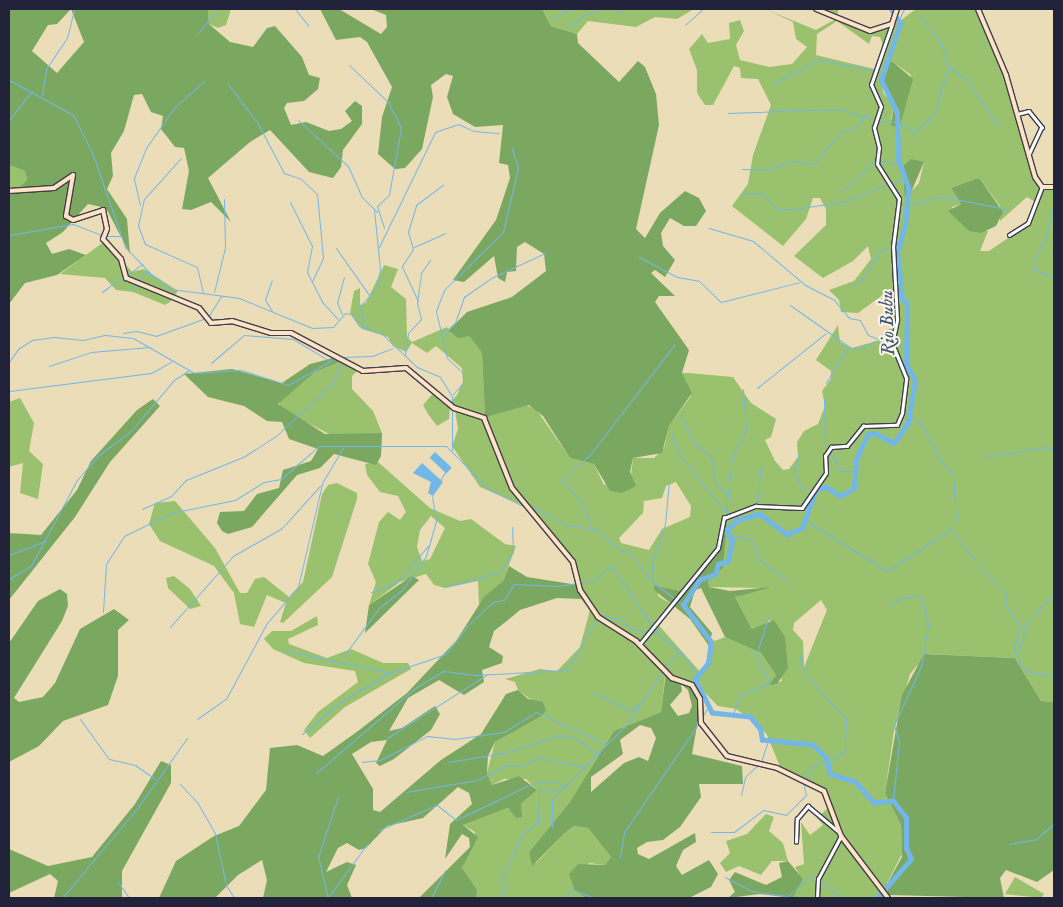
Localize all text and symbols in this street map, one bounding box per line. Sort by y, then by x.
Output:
water label: Rio Bubu [876,290,902,356]

